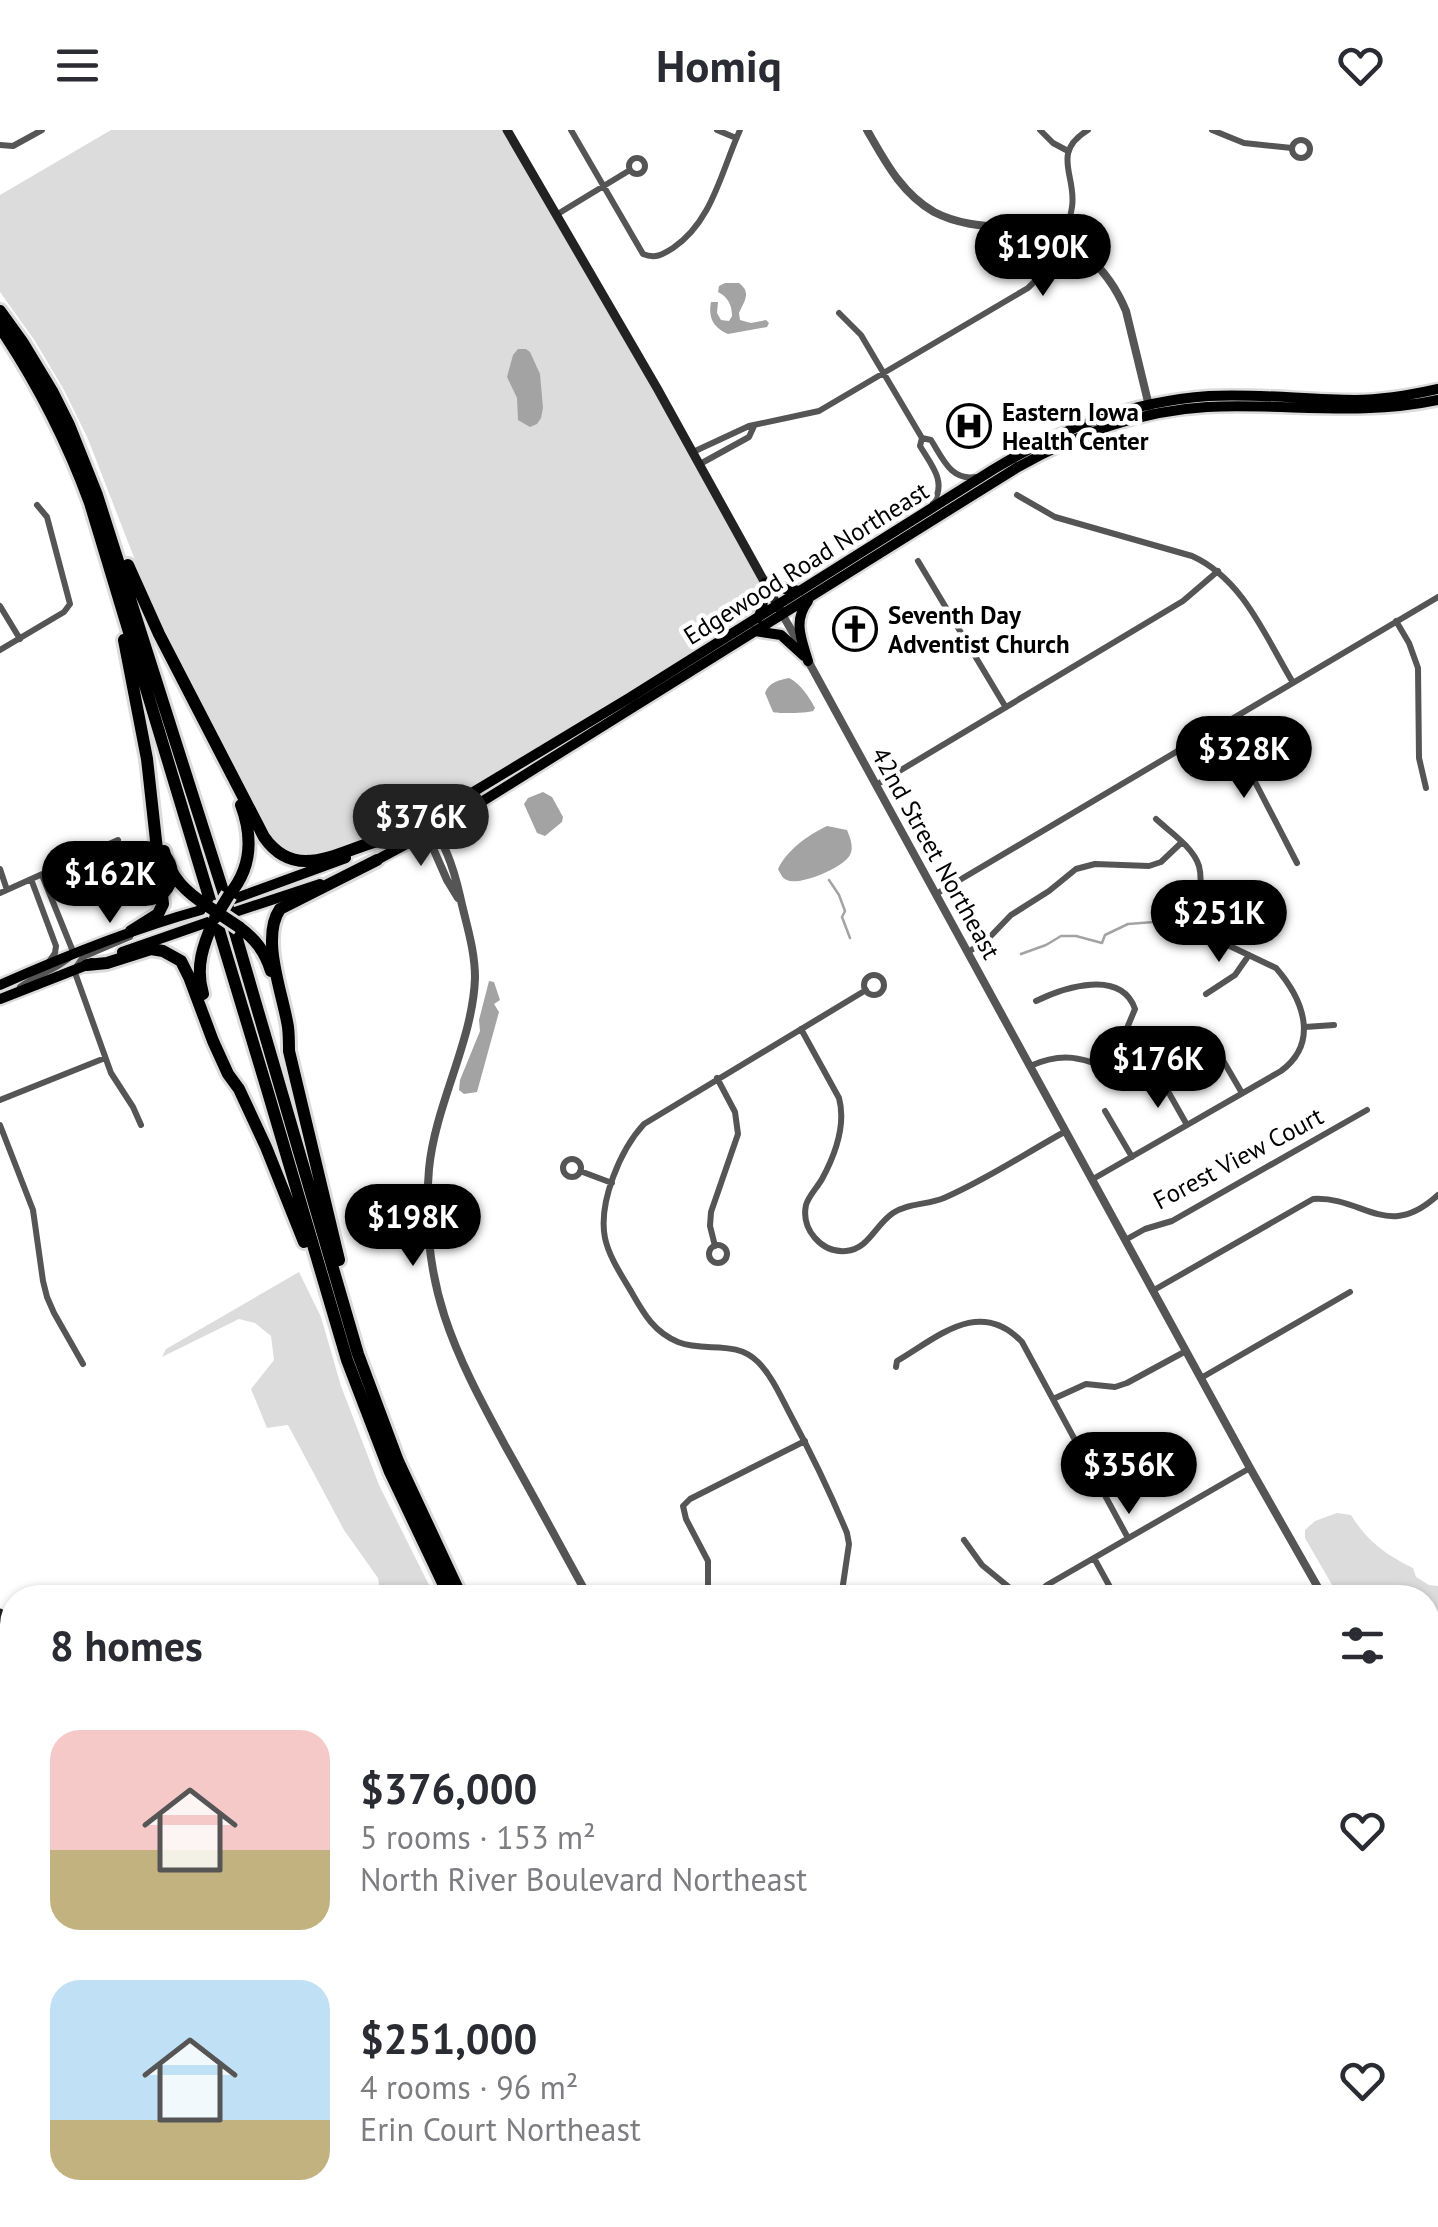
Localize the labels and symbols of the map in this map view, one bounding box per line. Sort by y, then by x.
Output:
pin: $190K [973,214,1113,299]
place label: Eastern Iowa Health Center [1002,396,1149,457]
hospital icon: Eastern Iowa Health Center [946,403,992,449]
street label: Edgewood Road Northeast [677,474,935,652]
place label: Seventh Day Adventist Church [888,599,1070,660]
church icon: Seventh Day Adventist Church [832,606,878,652]
pin: $328K [1174,716,1314,801]
street label: 42nd Street Northeast [864,741,1008,965]
pin: $376K [351,784,491,869]
pin: $162K [40,841,180,926]
pin: $251K [1149,880,1289,965]
pin: $176K [1088,1026,1228,1111]
street label: Forest View Court [1147,1099,1329,1216]
pin: $198K [343,1184,483,1269]
pin: $356K [1059,1432,1199,1517]

